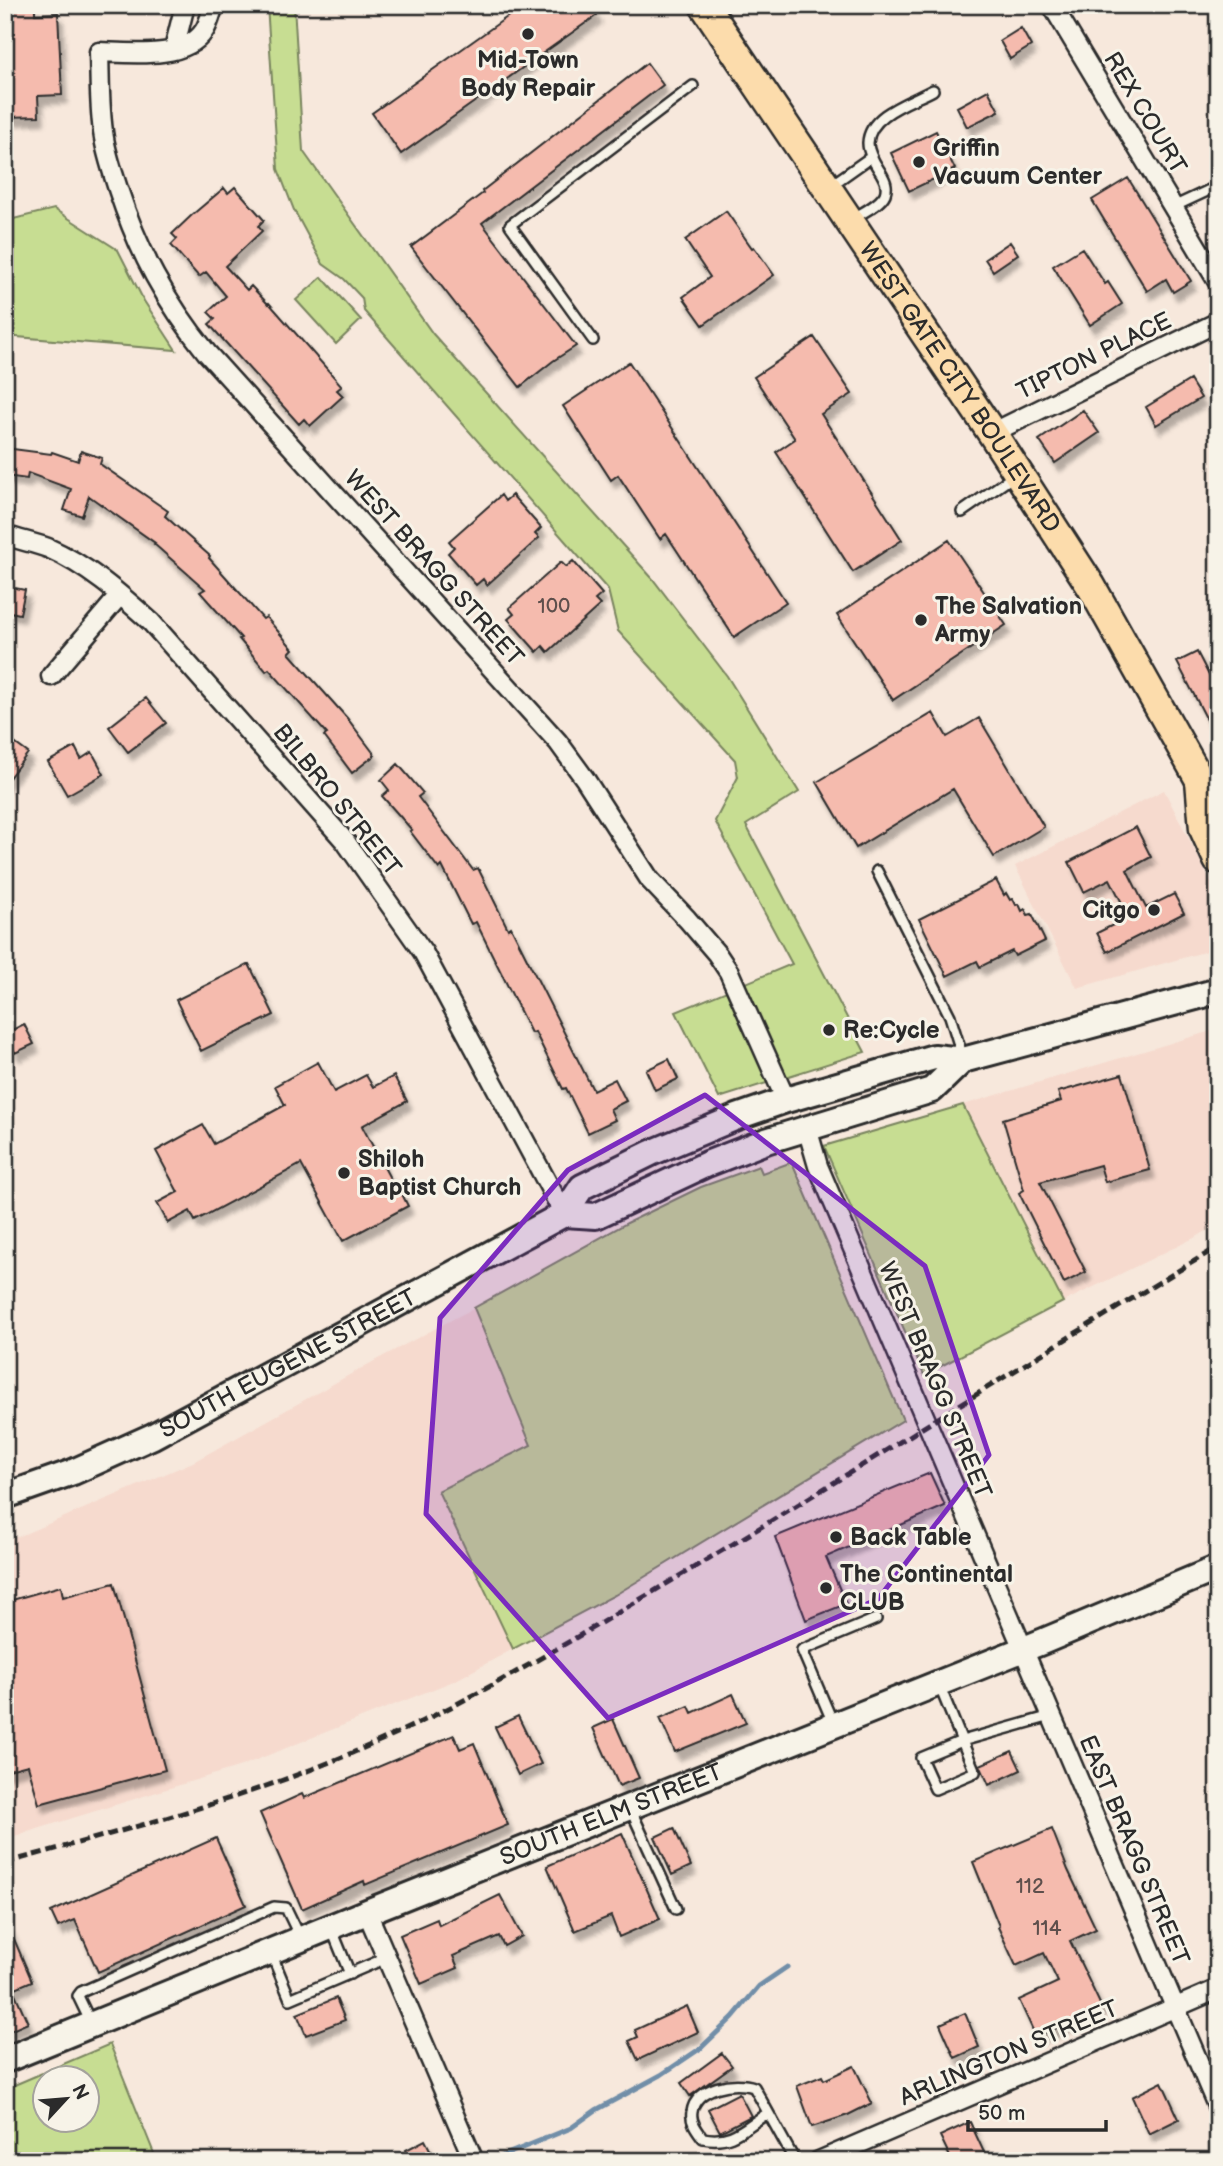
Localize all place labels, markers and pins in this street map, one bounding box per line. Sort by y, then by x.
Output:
marker: Mid-Town Body Repair [520,26,536,42]
place label: Mid-Town Body Repair [461,46,596,103]
place label: Griffin Vacuum Center [933,134,1102,191]
marker: Griffin Vacuum Center [911,154,927,170]
place label: The Salvation Army [934,592,1082,649]
marker: The Salvation Army [913,612,929,628]
place label: Citgo [1082,896,1140,925]
marker: Citgo [1146,902,1162,918]
place label: Re:Cycle [843,1016,940,1045]
marker: Re:Cycle [821,1022,837,1038]
place label: Shiloh Baptist Church [358,1145,521,1202]
marker: Shiloh Baptist Church [336,1165,352,1181]
place label: Back Table [850,1523,972,1552]
marker: Back Table [828,1529,844,1545]
place label: The Continental CLUB [840,1560,1013,1617]
marker: The Continental CLUB [818,1580,834,1596]

